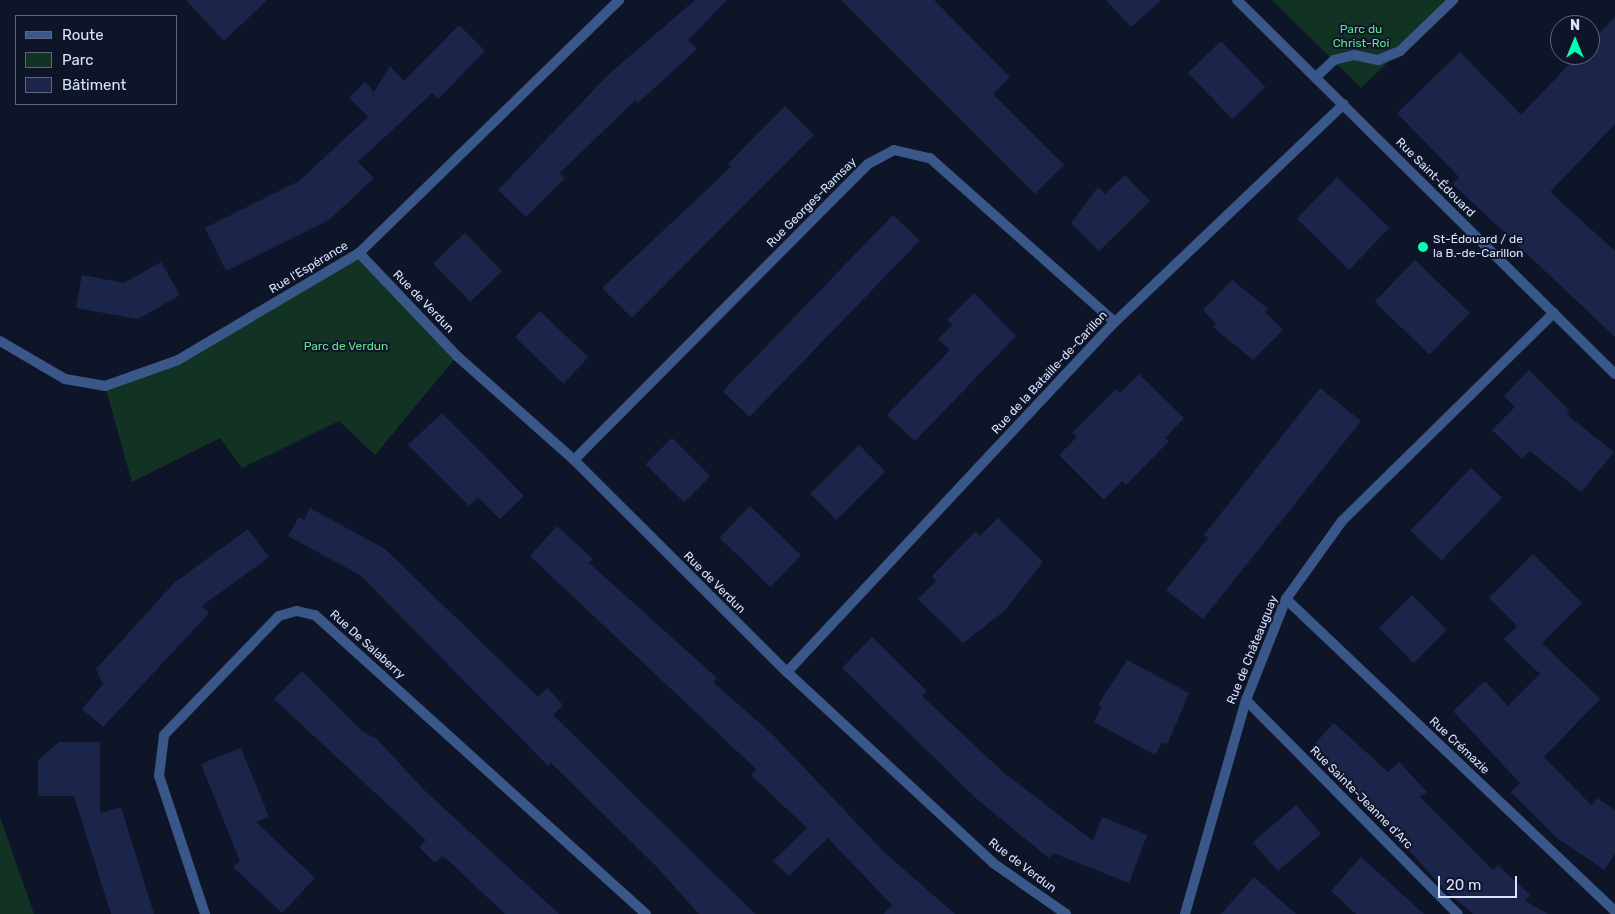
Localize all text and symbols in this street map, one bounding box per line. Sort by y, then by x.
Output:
legend [15,15,178,105]
north arrow [1550,15,1600,65]
text: N [1570,17,1580,34]
park label: Parc du Christ-Roi [1333,23,1389,51]
text: Route [62,26,104,44]
text: Parc [62,51,94,69]
text: Bâtiment [62,76,126,94]
street label: Rue Saint-Édouard [1392,135,1478,221]
street label: Rue Georges-Ramsay [764,155,860,251]
place label: St-Édouard / de la B.-de-Carillon [1433,233,1523,261]
street label: Rue l'Espérance [267,239,351,297]
marker: St-Édouard / de la B.-de-Carillon [1417,241,1429,253]
street label: Rue de Verdun [389,268,457,336]
street label: Rue de la Bataille-de-Carillon [989,309,1111,437]
park label: Parc de Verdun [303,340,389,354]
street label: Rue de Verdun [680,549,748,617]
street label: Rue de Châteauguay [1225,593,1281,707]
street label: Rue De Salaberry [327,608,407,682]
street label: Rue Crémazie [1426,715,1492,777]
street label: Rue Sainte-Jeanne d'Arc [1307,744,1415,852]
street label: Rue de Verdun [985,836,1059,896]
scale bar [1440,866,1519,898]
text: 20 m [1446,876,1481,894]

